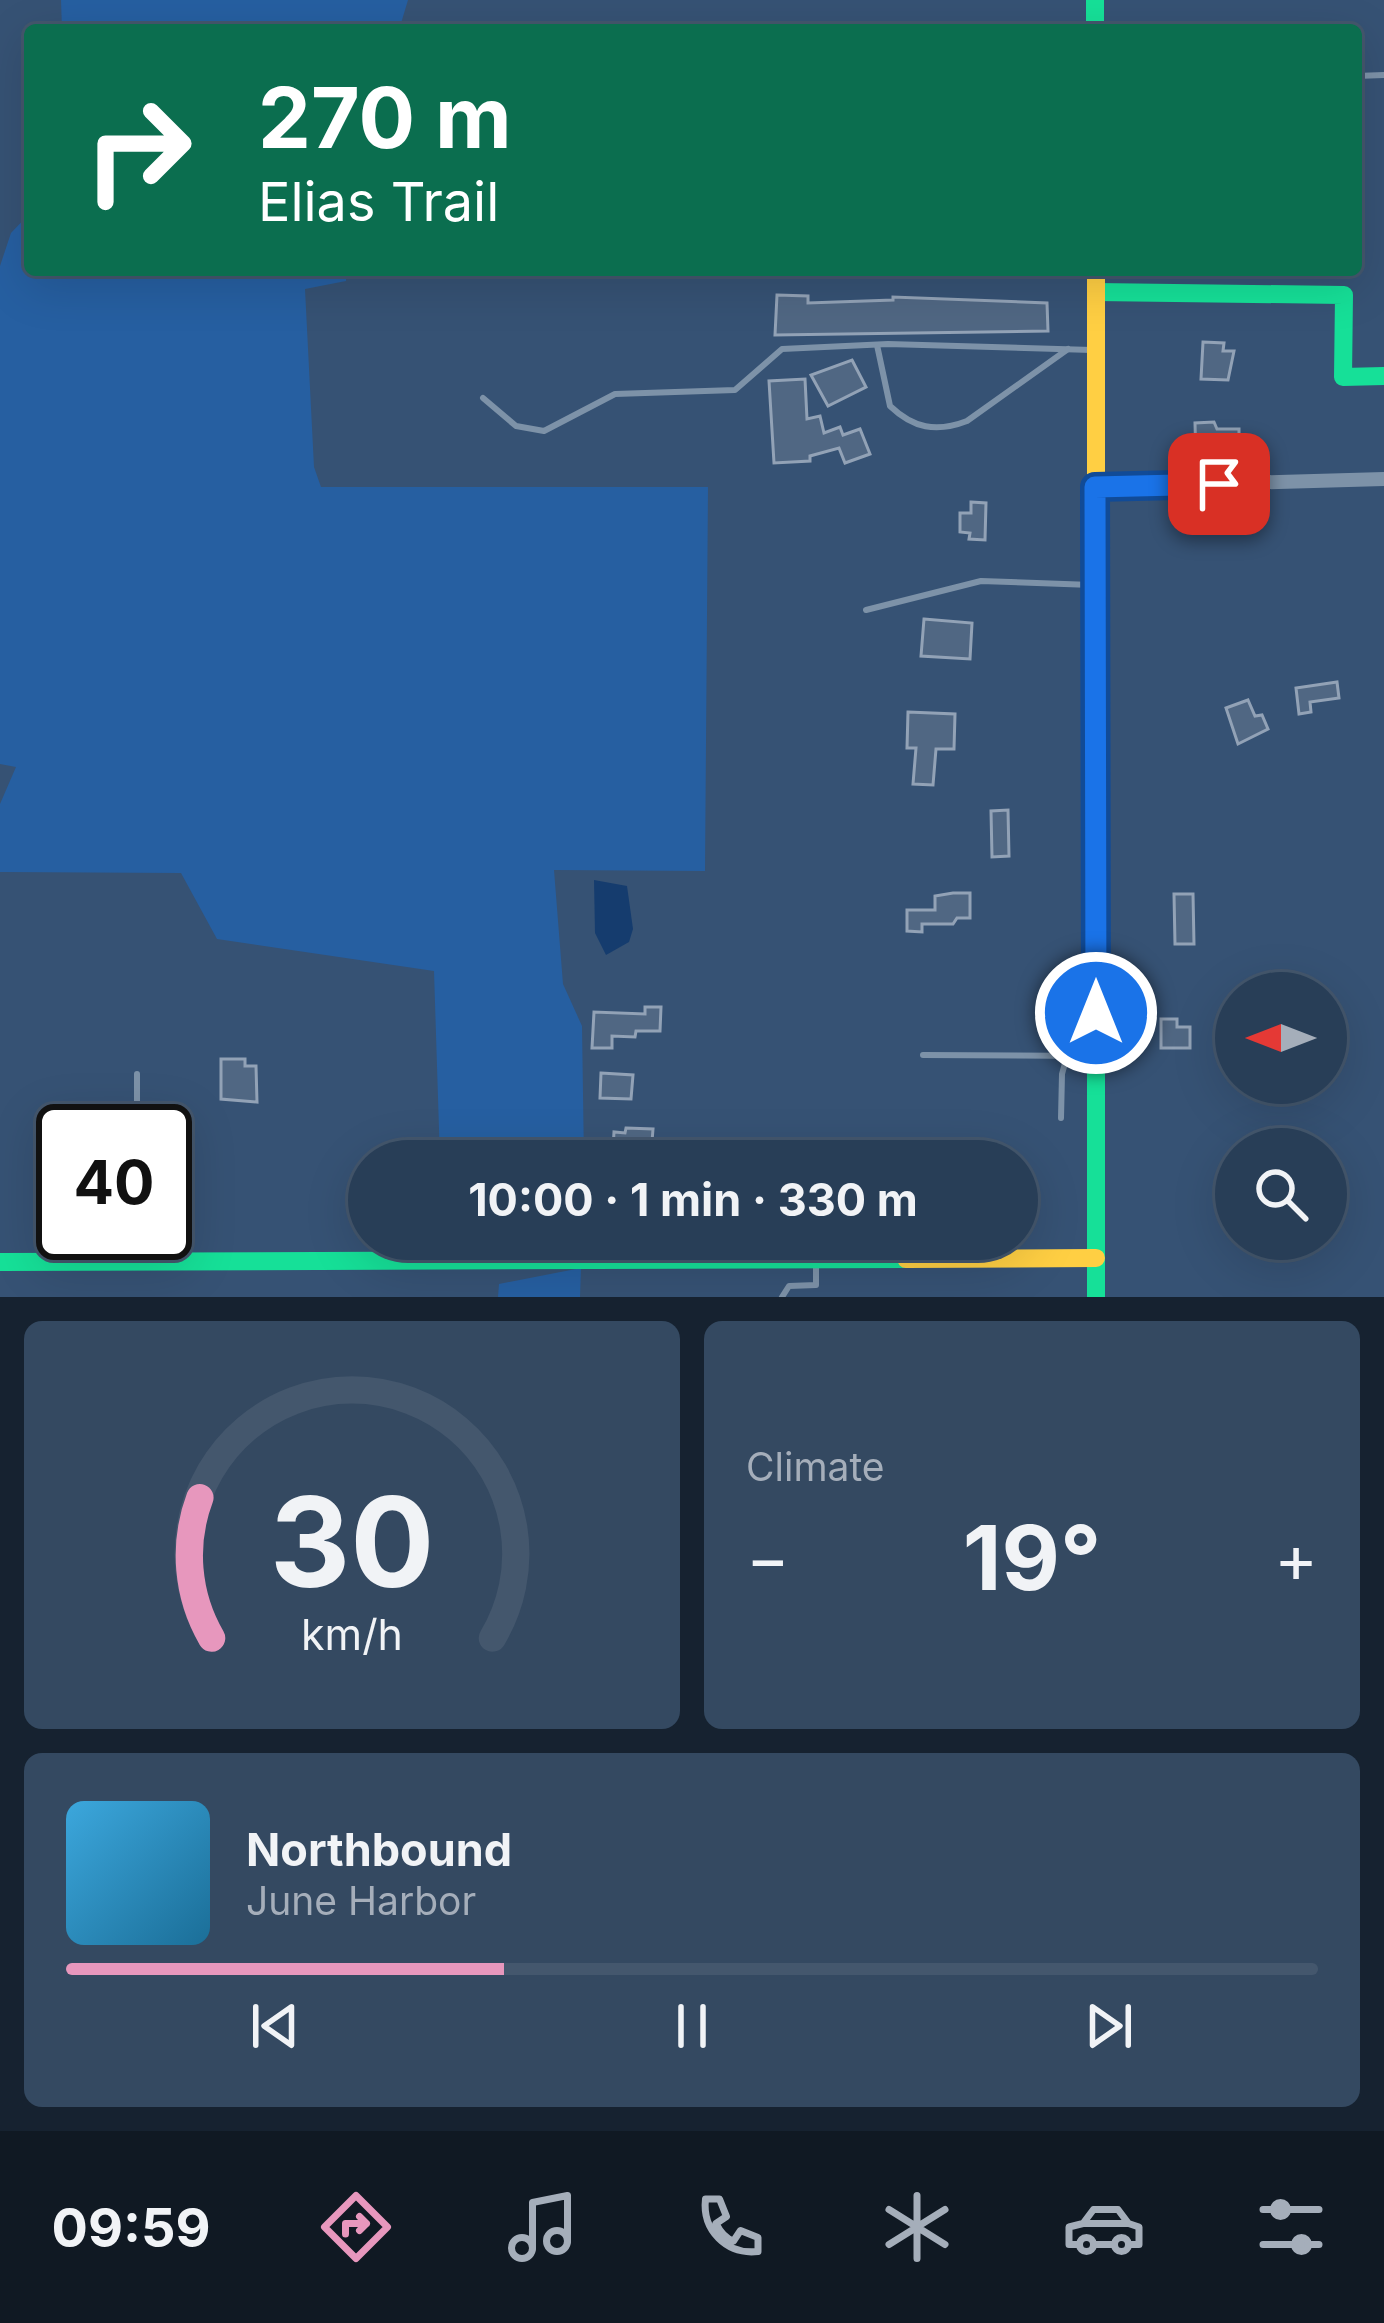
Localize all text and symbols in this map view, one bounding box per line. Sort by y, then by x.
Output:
text: 270 m [258,67,512,168]
icon: right [60,72,216,228]
text: Elias Trail [258,169,499,234]
pin [1168,433,1270,535]
icon: arrive [1186,451,1252,517]
position arrow [1033,950,1159,1076]
north arrow [1215,972,1347,1104]
map controls [1215,972,1347,1260]
speed limit sign: 40 [36,1104,192,1260]
button: search [1215,1128,1347,1260]
text: 10:00 · 1 min · 330 m [468,1172,918,1227]
text: Climate [746,1443,885,1490]
text: 30 [270,1466,434,1617]
text: 19° [963,1503,1101,1612]
text: − [746,1518,790,1598]
text: + [1274,1518,1318,1598]
text: km/h [301,1608,403,1660]
text: Northbound [246,1822,512,1877]
text: June Harbor [246,1877,476,1924]
icon: previous [242,1993,308,2059]
icon: pause [659,1993,725,2059]
icon: next [1076,1993,1142,2059]
icon: directions [314,2185,398,2269]
icon: music [501,2185,585,2269]
icon: phone [688,2185,772,2269]
icon: climate [875,2185,959,2269]
icon: car [1062,2185,1146,2269]
icon: filters [1249,2185,1333,2269]
text: 09:59 [51,2195,211,2260]

